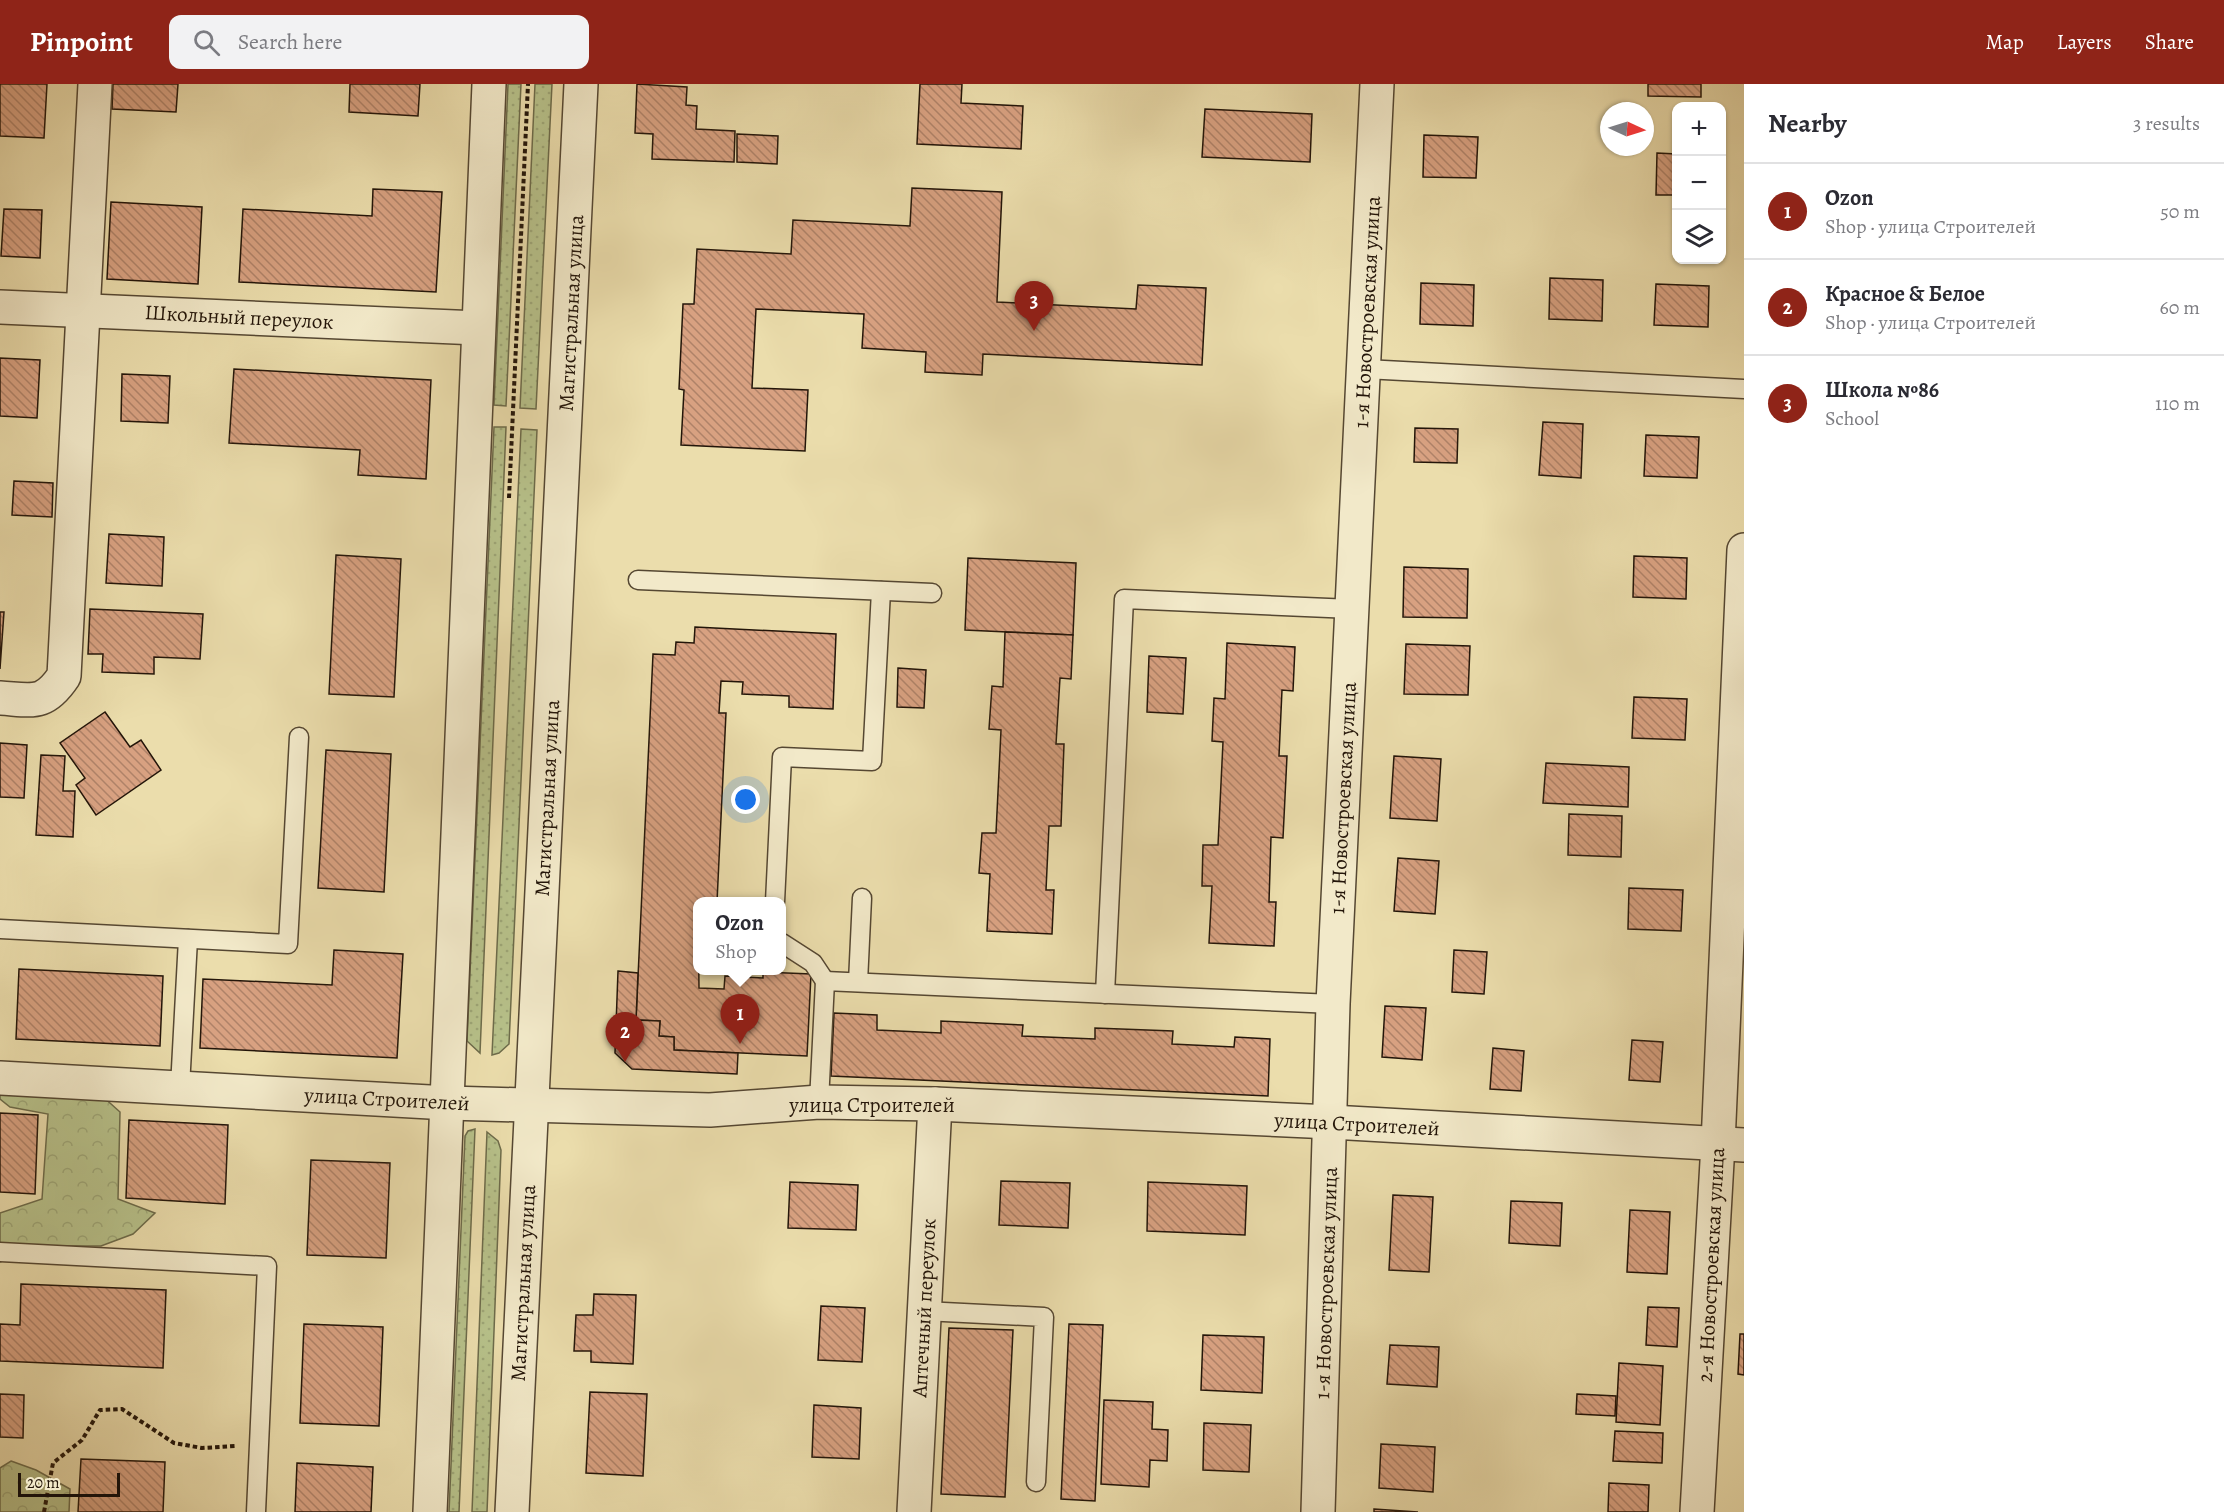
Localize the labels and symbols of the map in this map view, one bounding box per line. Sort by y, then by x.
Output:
north arrow [1600,102,1654,156]
street label: 1-я Новостроевская улица [1347,195,1387,429]
street label: Магистральная улица [552,214,590,412]
pin: 3 [1014,282,1054,331]
street label: Школьный переулок [144,298,334,336]
street label: 1-я Новостроевская улица [1323,681,1363,915]
street label: Магистральная улица [528,699,566,897]
your location [731,785,760,814]
pin: 1 [720,994,760,1044]
pin: 2 [606,1012,644,1062]
street label: улица Строителей [303,1081,470,1117]
street label: улица Строителей [788,1091,955,1119]
street label: улица Строителей [1273,1106,1440,1142]
street label: 2-я Новостроевская улица [1691,1146,1731,1383]
street label: 1-я Новостроевская улица [1308,1166,1344,1400]
street label: Магистральная улица [504,1184,542,1382]
street label: Аптечный переулок [905,1218,943,1399]
scale bar [18,1470,120,1498]

